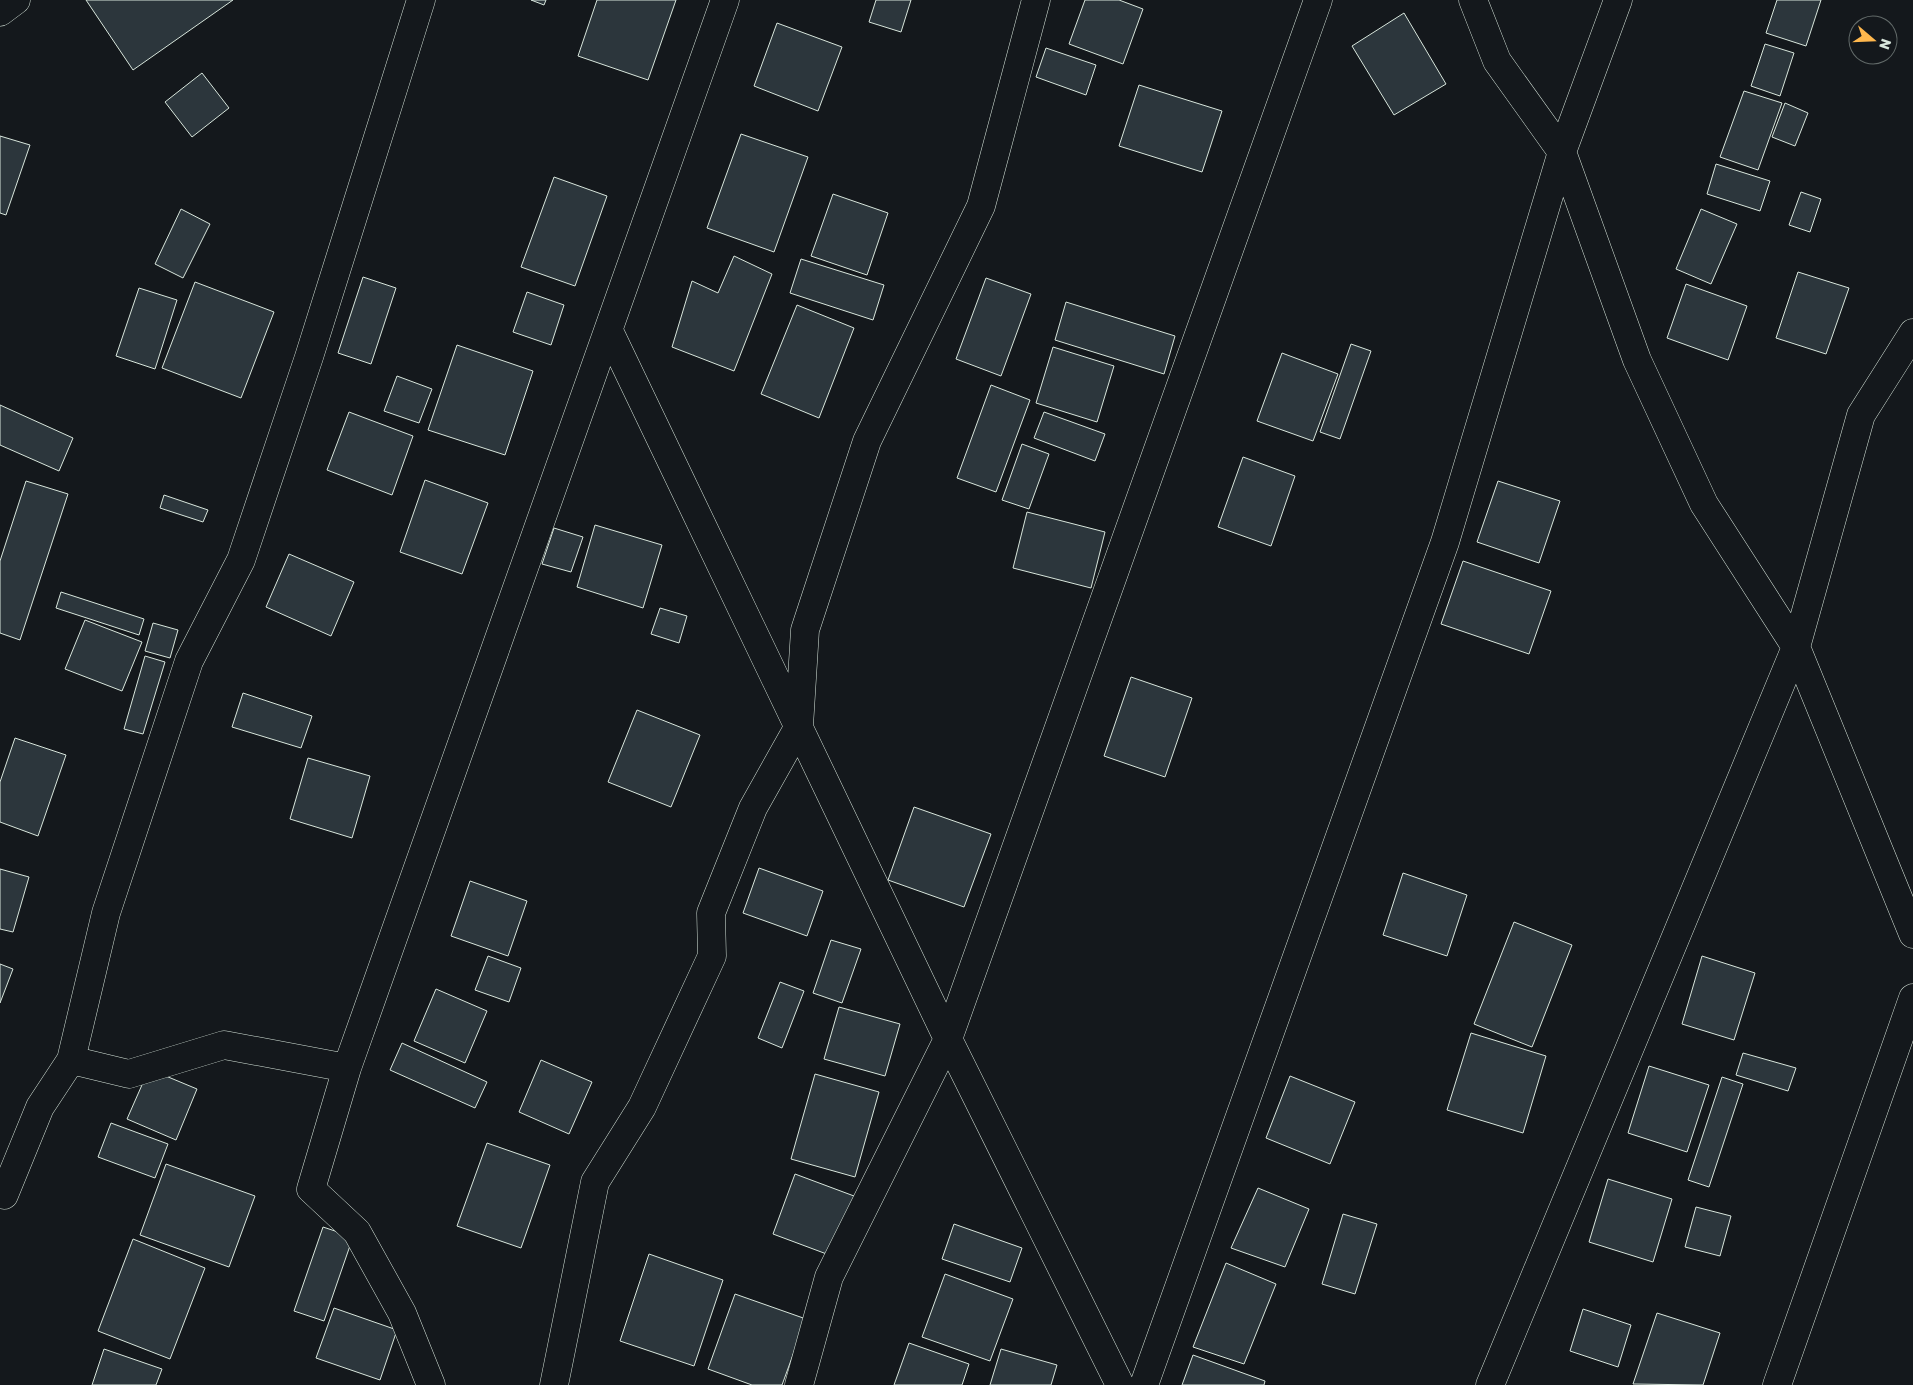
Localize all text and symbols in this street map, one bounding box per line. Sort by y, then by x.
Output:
north arrow [1848,15,1898,65]
text: N [1875,37,1894,52]

